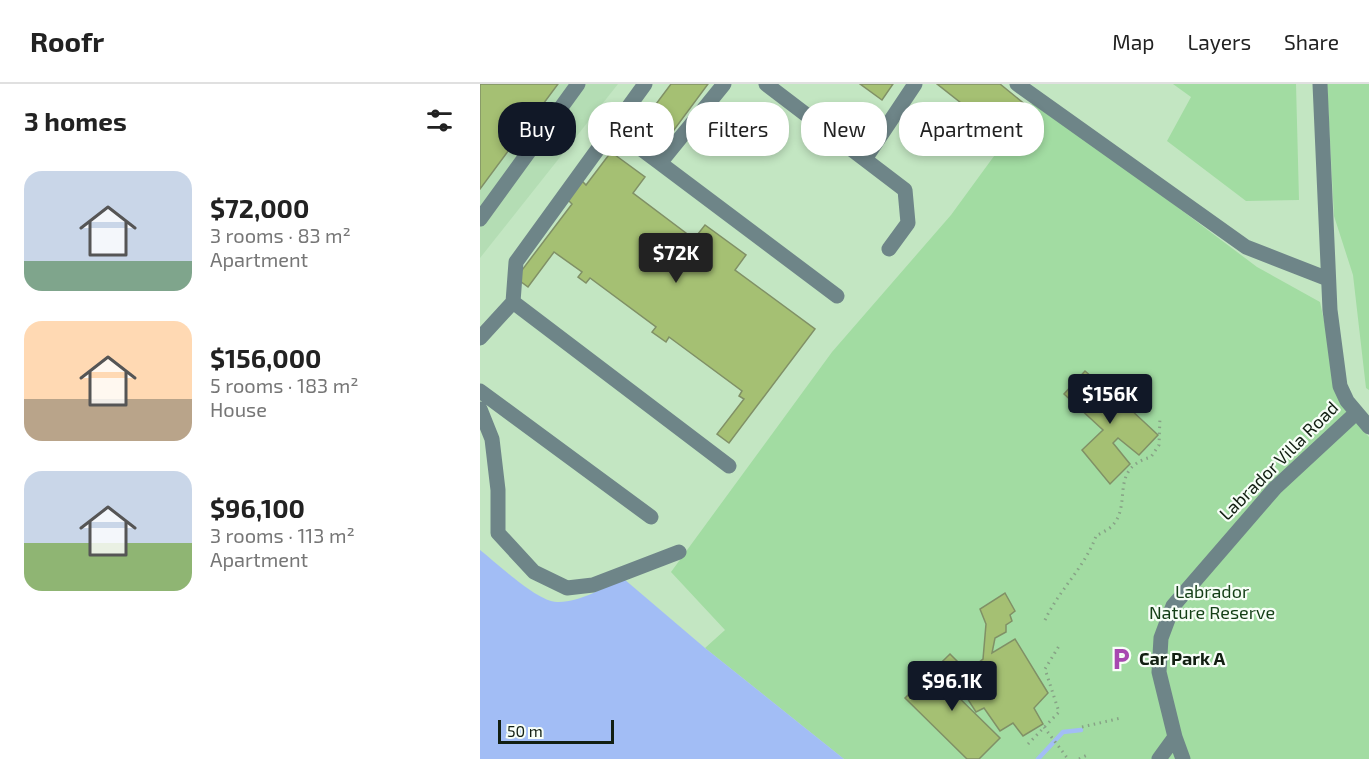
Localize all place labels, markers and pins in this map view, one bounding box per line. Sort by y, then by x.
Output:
pin: $72K [640,233,712,284]
pin: $156K [1068,374,1152,425]
parking icon: Car Park A [1108,646,1134,672]
place label: Car Park A [1139,647,1225,669]
pin: $96.1K [903,661,1001,712]

